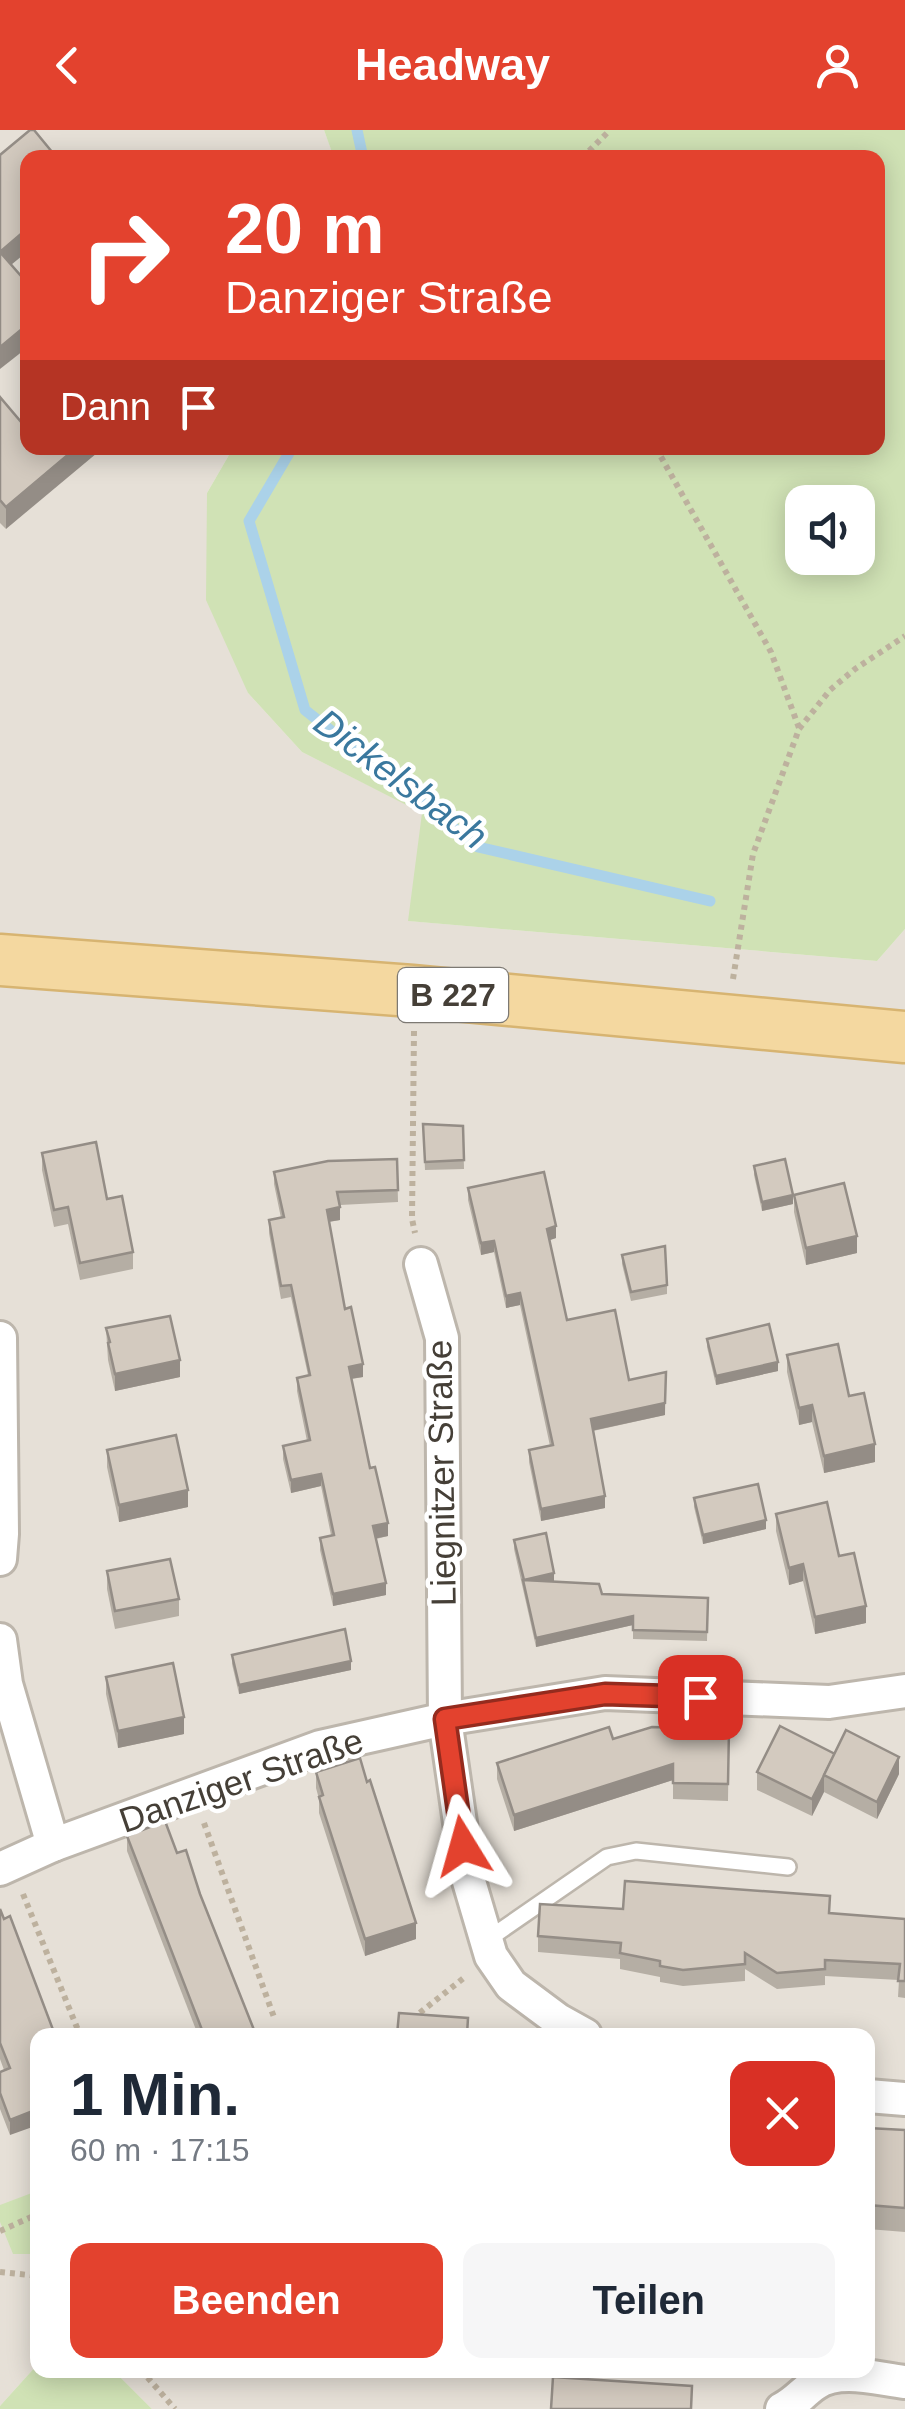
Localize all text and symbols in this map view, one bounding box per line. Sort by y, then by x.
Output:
icon: back [40,38,95,93]
icon: person [810,38,865,93]
text: Headway [355,39,550,90]
icon: right [60,190,190,320]
text: 20 m [225,190,385,268]
text: Danziger Straße [225,272,553,323]
icon: arrive [171,380,226,435]
text: Dann [60,386,151,428]
map controls [785,485,875,575]
button: sound [785,485,875,575]
water label: Dickelsbach [307,701,495,857]
road number: B 227 [398,968,508,1022]
street label: Liegnitzer Straße [419,1339,463,1607]
pin [658,1655,743,1740]
icon: arrive [673,1670,728,1725]
street label: Danziger Straße [114,1720,368,1840]
position arrow [411,1794,515,1898]
text: 1 Min. [70,2061,240,2128]
button: close [730,2061,835,2166]
text: 60 m · 17:15 [70,2132,250,2168]
button: Beenden [70,2243,443,2358]
button: Teilen [463,2243,835,2358]

